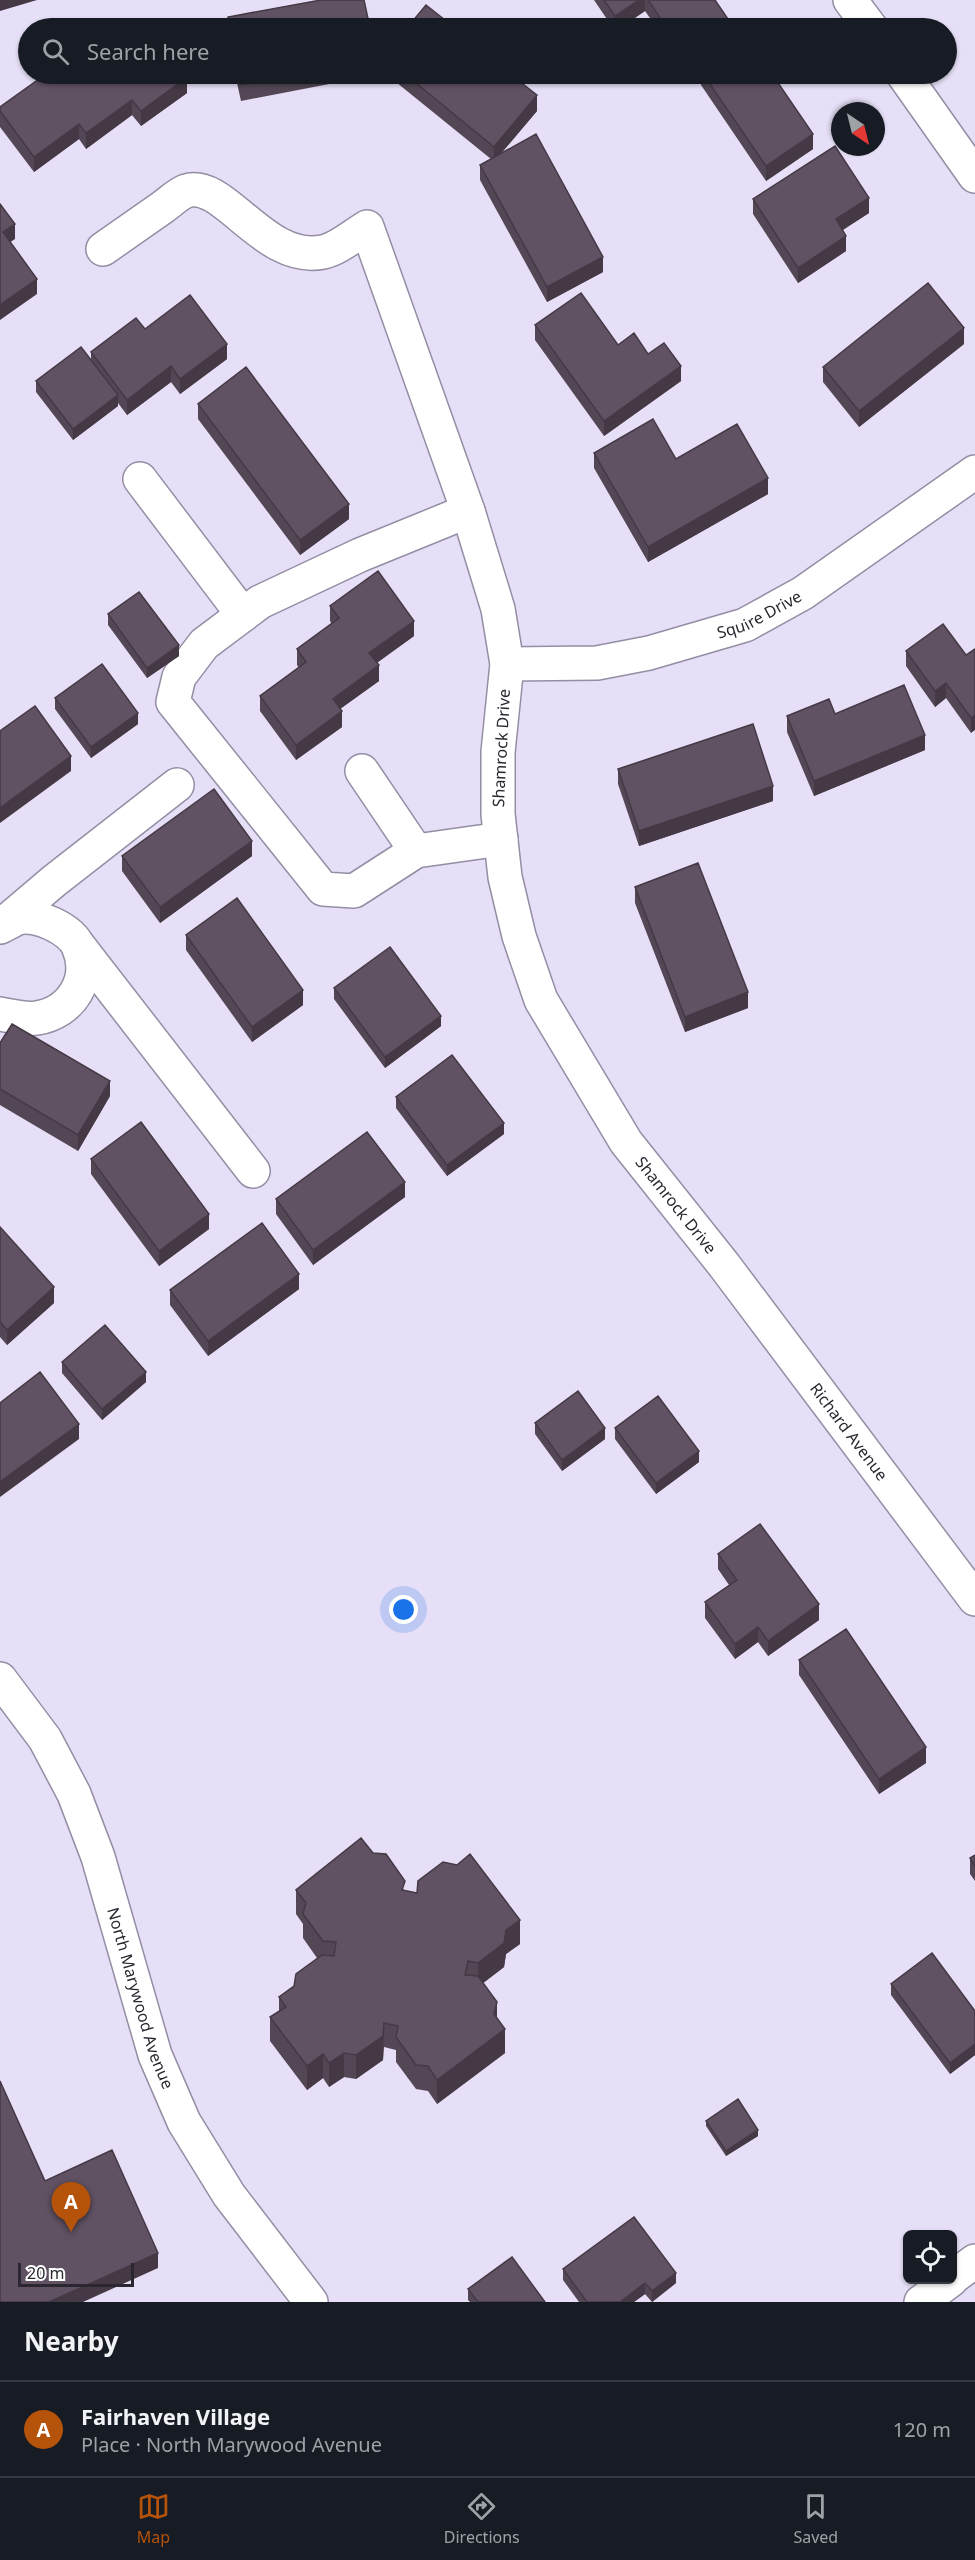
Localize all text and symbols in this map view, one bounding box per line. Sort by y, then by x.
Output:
search box [18,18,957,84]
icon: search [39,35,72,68]
text: Search here [87,36,209,66]
north arrow [831,102,885,156]
street label: Squire Drive [714,585,805,644]
street label: Shamrock Drive [487,688,515,808]
street label: Shamrock Drive [631,1152,722,1258]
street label: Richard Avenue [805,1378,893,1485]
your location [389,1595,418,1624]
street label: North Marywood Avenue [102,1905,179,2092]
pin: A [52,2182,90,2232]
map controls [903,2230,957,2284]
button: locate [903,2230,957,2284]
scale bar [18,2260,134,2288]
text: 20 m [27,2262,64,2284]
text: Nearby [24,2323,119,2359]
text: Fairhaven Village [81,2401,270,2431]
text: A [37,2416,50,2443]
text: 120 m [893,2416,951,2443]
text: Place · North Marywood Avenue [81,2431,382,2458]
tab: Map [137,2490,170,2548]
tab: Directions [444,2490,520,2548]
tab: Saved [793,2490,838,2548]

